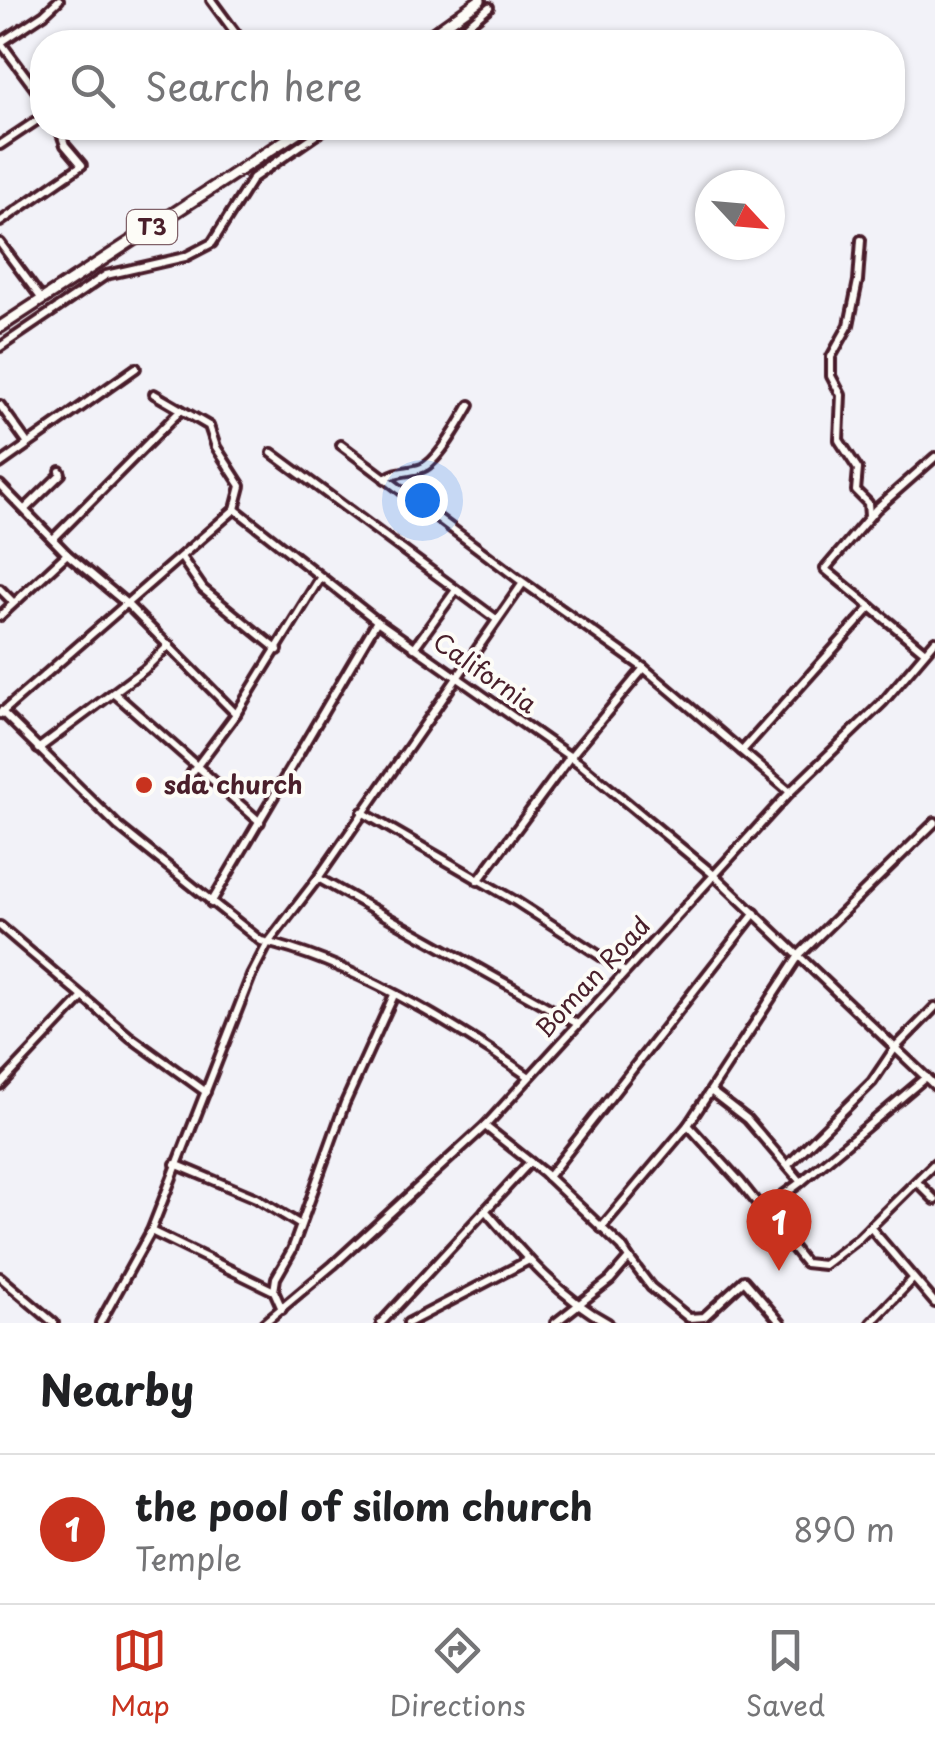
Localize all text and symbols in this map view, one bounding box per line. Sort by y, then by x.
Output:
search box [30,30,905,140]
text: Search here [145,57,362,114]
icon: search [65,58,120,113]
north arrow [695,170,785,260]
road number: T3 [127,210,177,244]
your location [397,475,448,526]
street label: California [426,622,546,722]
place label: sda church [164,765,303,803]
marker: sda church [133,774,155,796]
street label: Boman Road [526,907,659,1046]
pin: 1 [746,1188,812,1271]
text: Nearby [40,1357,194,1420]
text: the pool of silom church [135,1477,593,1534]
text: 1 [65,1505,80,1553]
text: 890 m [793,1505,895,1553]
text: Temple [135,1534,242,1582]
tab: Map [110,1623,170,1726]
tab: Directions [390,1623,526,1726]
tab: Saved [746,1623,825,1726]

